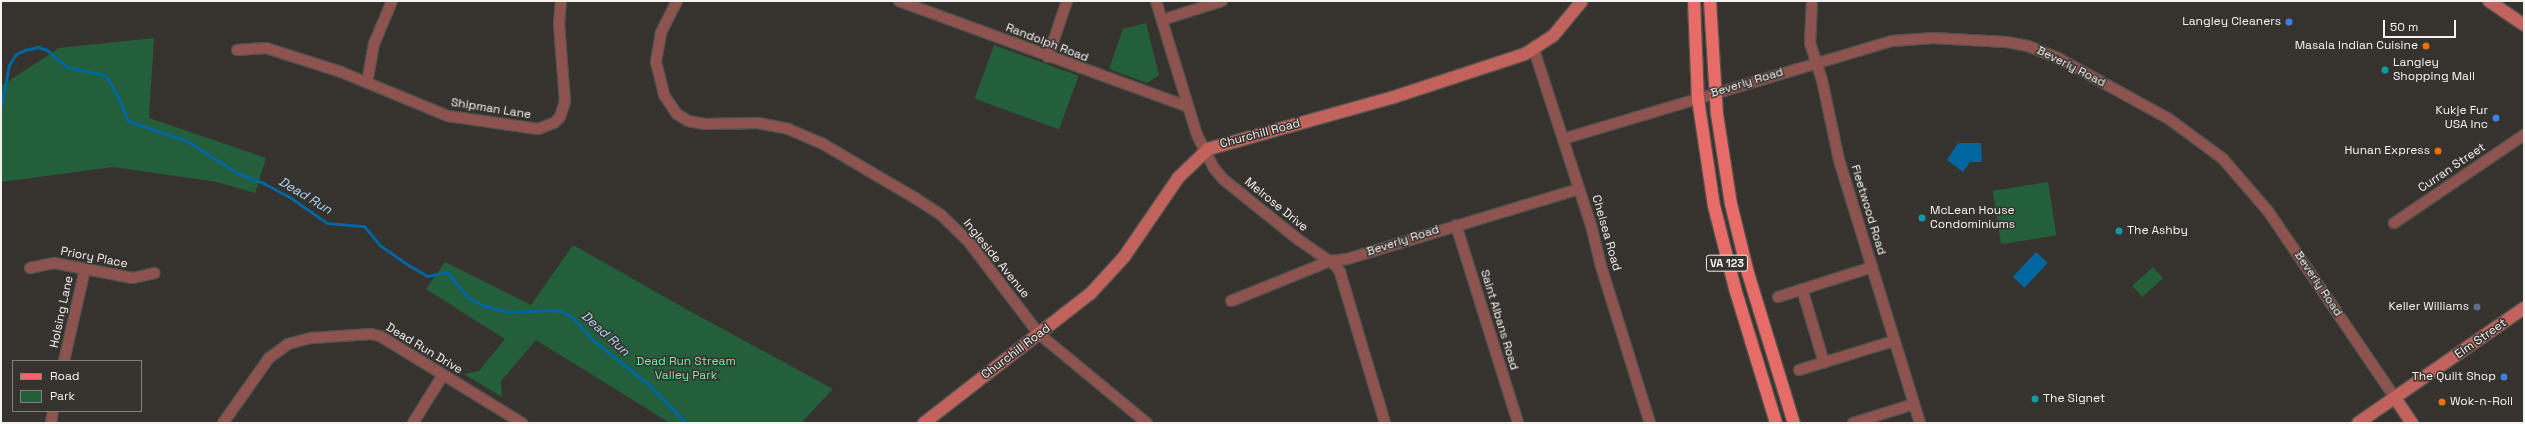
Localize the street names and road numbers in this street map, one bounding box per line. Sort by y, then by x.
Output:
street label: Randolph Road [1004,21,1090,65]
street label: Beverly Road [2034,43,2108,91]
street label: Beverly Road [1709,65,1785,101]
street label: Shipman Lane [450,96,532,122]
street label: Churchill Road [1218,116,1302,152]
street label: Curran Street [2416,140,2488,196]
street label: Fleetwood Road [1847,163,1889,257]
street label: Melrose Drive [1241,175,1311,235]
street label: Chelsea Road [1588,194,1624,272]
street label: Ingleside Avenue [960,217,1032,301]
street label: Beverly Road [1365,222,1441,260]
street label: Priory Place [59,244,129,272]
street label: Beverly Road [2291,249,2345,319]
road number: VA 123 [1705,254,1749,272]
street label: Saint Albans Road [1477,268,1521,372]
street label: Holsing Lane [47,275,77,349]
street label: Elm Street [2452,316,2510,362]
street label: Dead Run Drive [383,320,465,378]
street label: Churchill Road [979,321,1053,383]

